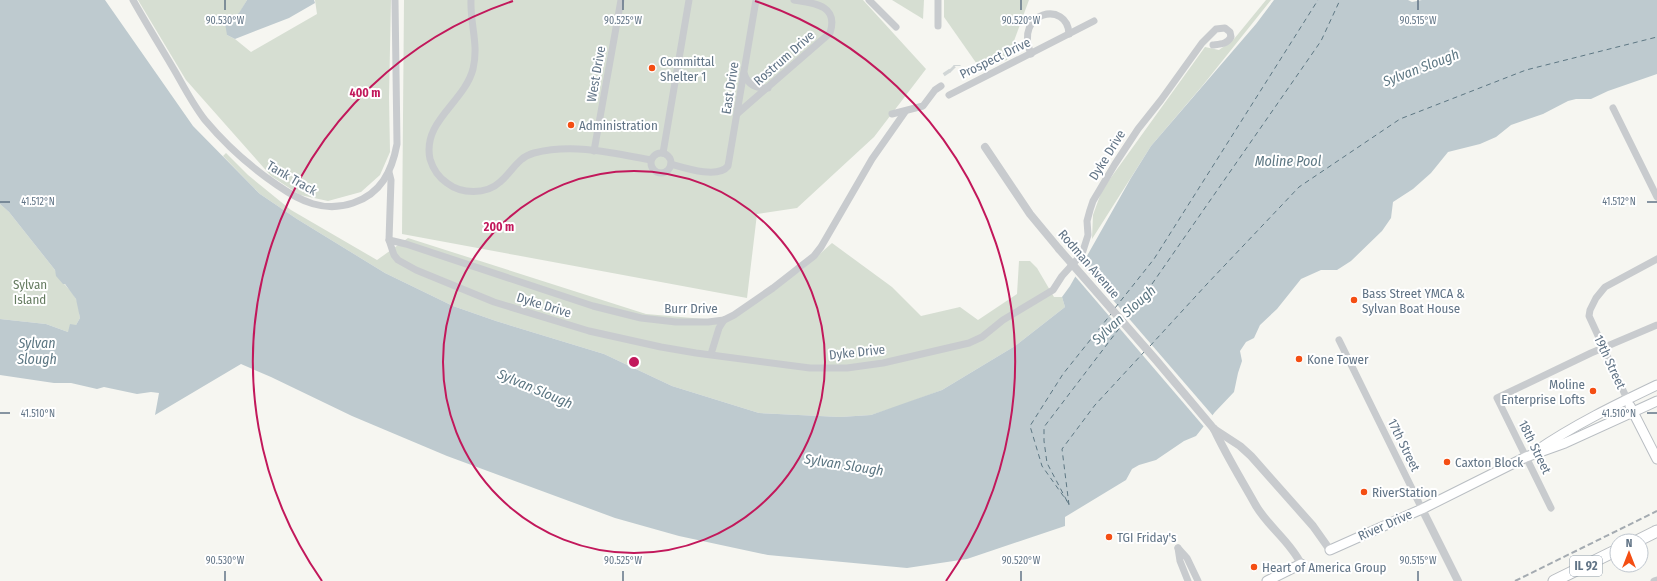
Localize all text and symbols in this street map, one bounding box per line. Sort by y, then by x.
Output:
text: 90.530°W [206,15,245,27]
text: 90.525°W [604,15,642,27]
text: 90.520°W [1002,15,1041,27]
text: 90.515°W [1400,15,1437,27]
street label: Rostrum Drive [751,28,817,88]
street label: Prospect Drive [957,34,1033,82]
street label: West Drive [584,45,608,103]
water label: Sylvan Slough [1380,46,1461,91]
place label: Committal Shelter 1 [660,54,715,84]
street label: East Drive [718,61,742,115]
marker: Committal Shelter 1 [647,63,657,73]
text: 400 m [350,86,380,100]
place label: Administration [579,118,658,133]
marker: Administration [566,120,576,130]
street label: Dyke Drive [1086,127,1128,183]
water label: Moline Pool [1255,153,1322,170]
street label: Tank Track [264,158,321,199]
text: 41.512°N [21,196,55,208]
text: 41.512°N [1602,196,1636,208]
text: 200 m [483,220,514,234]
street label: Rodman Avenue [1055,227,1123,301]
park label: Sylvan Island [13,277,47,307]
water label: Sylvan Slough [1088,282,1159,349]
place label: Bass Street YMCA & Sylvan Boat House [1362,286,1465,316]
street label: Dyke Drive [515,290,573,320]
marker: Bass Street YMCA & Sylvan Boat House [1349,295,1359,305]
street label: Burr Drive [664,301,718,316]
street label: 19th Street [1591,333,1629,392]
water label: Sylvan Slough [16,335,57,368]
street label: Dyke Drive [828,342,886,362]
place label: Kone Tower [1307,352,1369,367]
marker: Kone Tower [1294,354,1304,364]
centre of rings [627,355,641,369]
water label: Sylvan Slough [494,365,575,412]
place label: Moline Enterprise Lofts [1501,377,1585,407]
marker: Moline Enterprise Lofts [1588,386,1598,396]
text: 41.510°N [21,408,55,420]
text: 41.510°N [1602,408,1636,420]
street label: 17th Street [1385,416,1423,474]
street label: 18th Street [1516,418,1555,477]
water label: Sylvan Slough [802,450,885,480]
place label: Caxton Block [1455,455,1524,470]
marker: Caxton Block [1442,457,1452,467]
place label: RiverStation [1372,485,1437,500]
marker: RiverStation [1359,487,1369,497]
street label: River Drive [1356,506,1414,544]
place label: TGI Friday's [1117,530,1177,545]
marker: TGI Friday's [1104,532,1114,542]
north arrow [1609,533,1649,573]
text: N [1626,537,1632,550]
text: 90.530°W [206,555,245,567]
text: 90.525°W [604,555,642,567]
text: 90.520°W [1002,555,1041,567]
text: 90.515°W [1400,555,1437,567]
road number: IL 92 [1570,556,1602,576]
place label: Heart of America Group [1262,560,1386,575]
marker: Heart of America Group [1249,562,1259,572]

